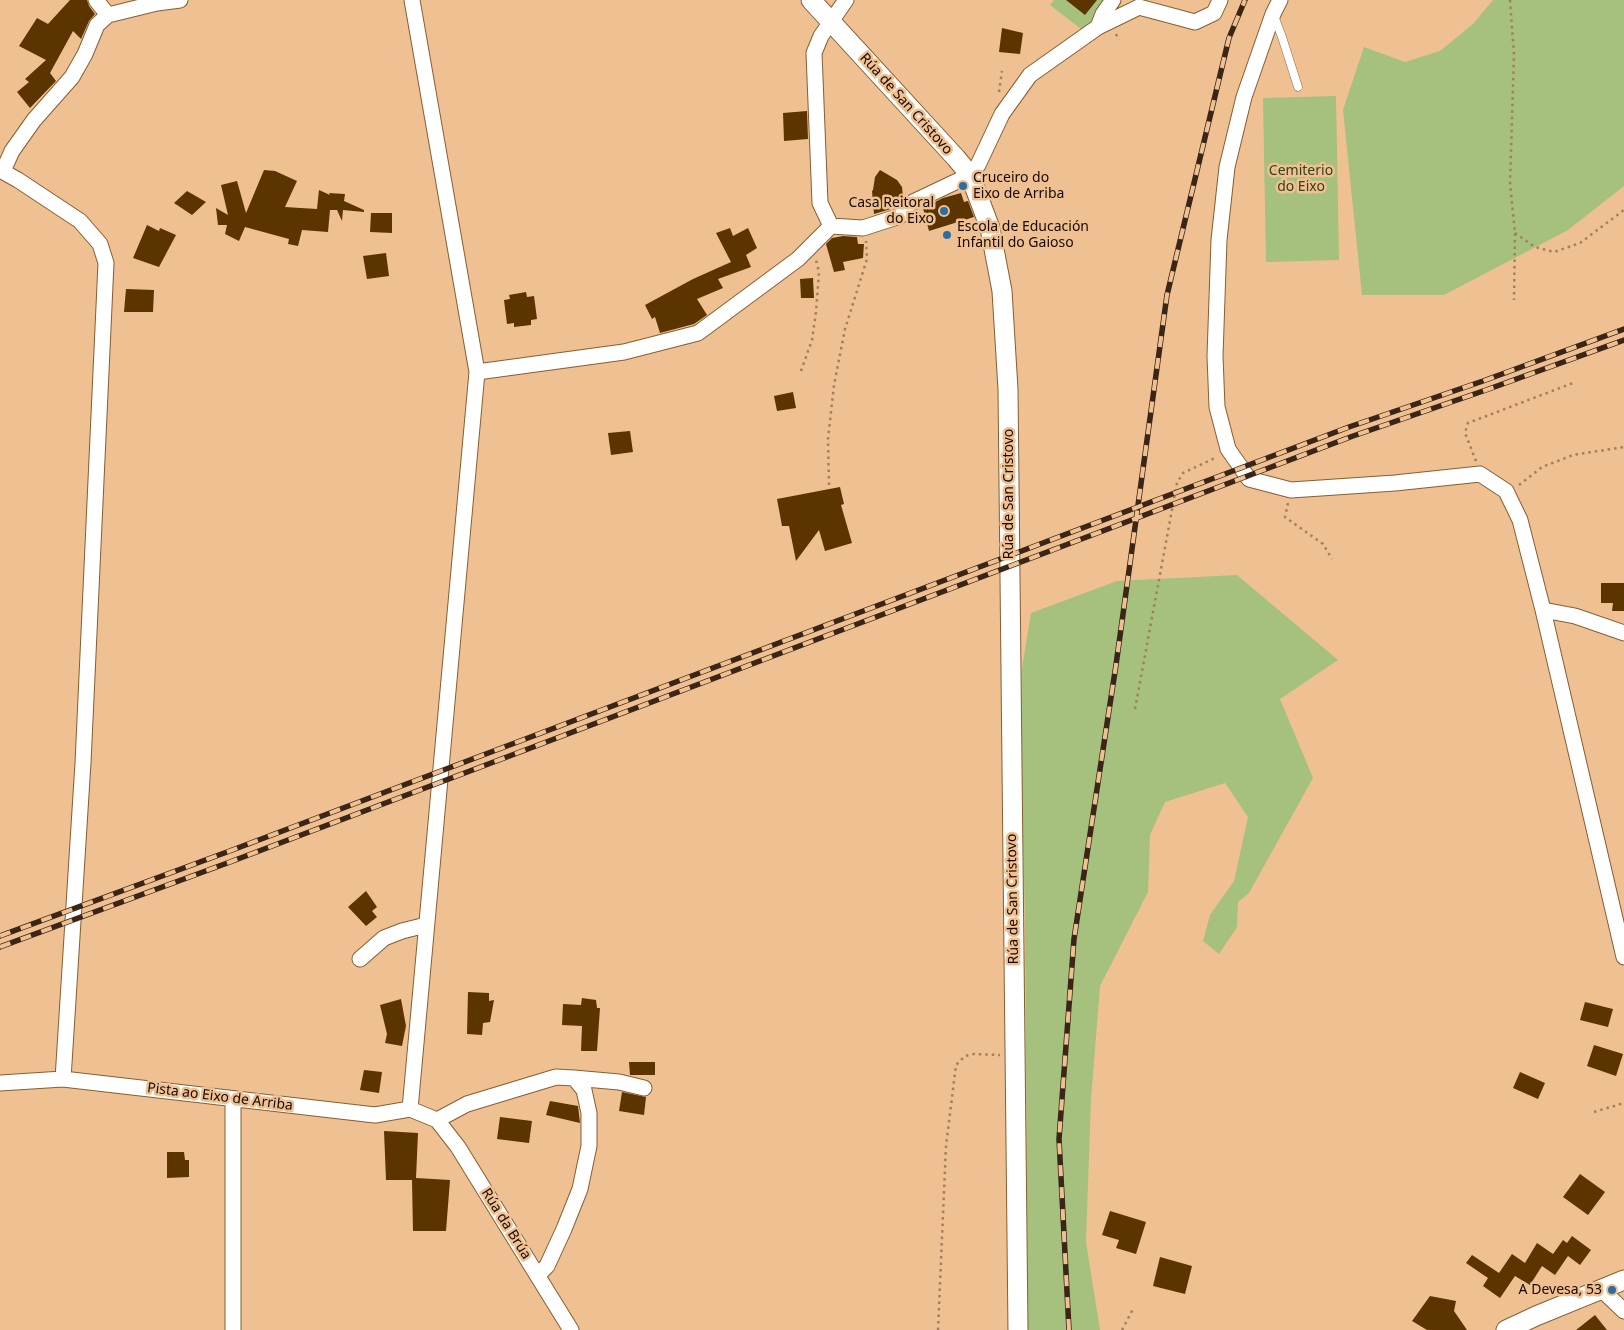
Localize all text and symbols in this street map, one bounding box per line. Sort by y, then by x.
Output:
street label: Rúa de San Cristovo [856,50,956,158]
park label: Cemiterio do Eixo [1269,163,1333,196]
place label: Cruceiro do Eixo de Arriba [973,170,1064,202]
marker: Cruceiro do Eixo de Arriba [957,180,969,192]
place label: Casa Reitoral do Eixo [848,195,934,228]
marker: Casa Reitoral do Eixo [938,205,950,217]
place label: Escola de Educación Infantil do Gaioso [957,219,1089,252]
marker: Escola de Educación Infantil do Gaioso [941,229,953,241]
street label: Rúa de San Cristovo [1001,429,1017,559]
street label: Rúa de San Cristovo [1003,834,1023,964]
street label: Pista ao Eixo de Arriba [146,1080,294,1114]
street label: Rúa da Brúa [478,1185,534,1263]
place label: A Devesa, 53 [1519,1282,1602,1298]
marker: A Devesa, 53 [1606,1284,1618,1296]

